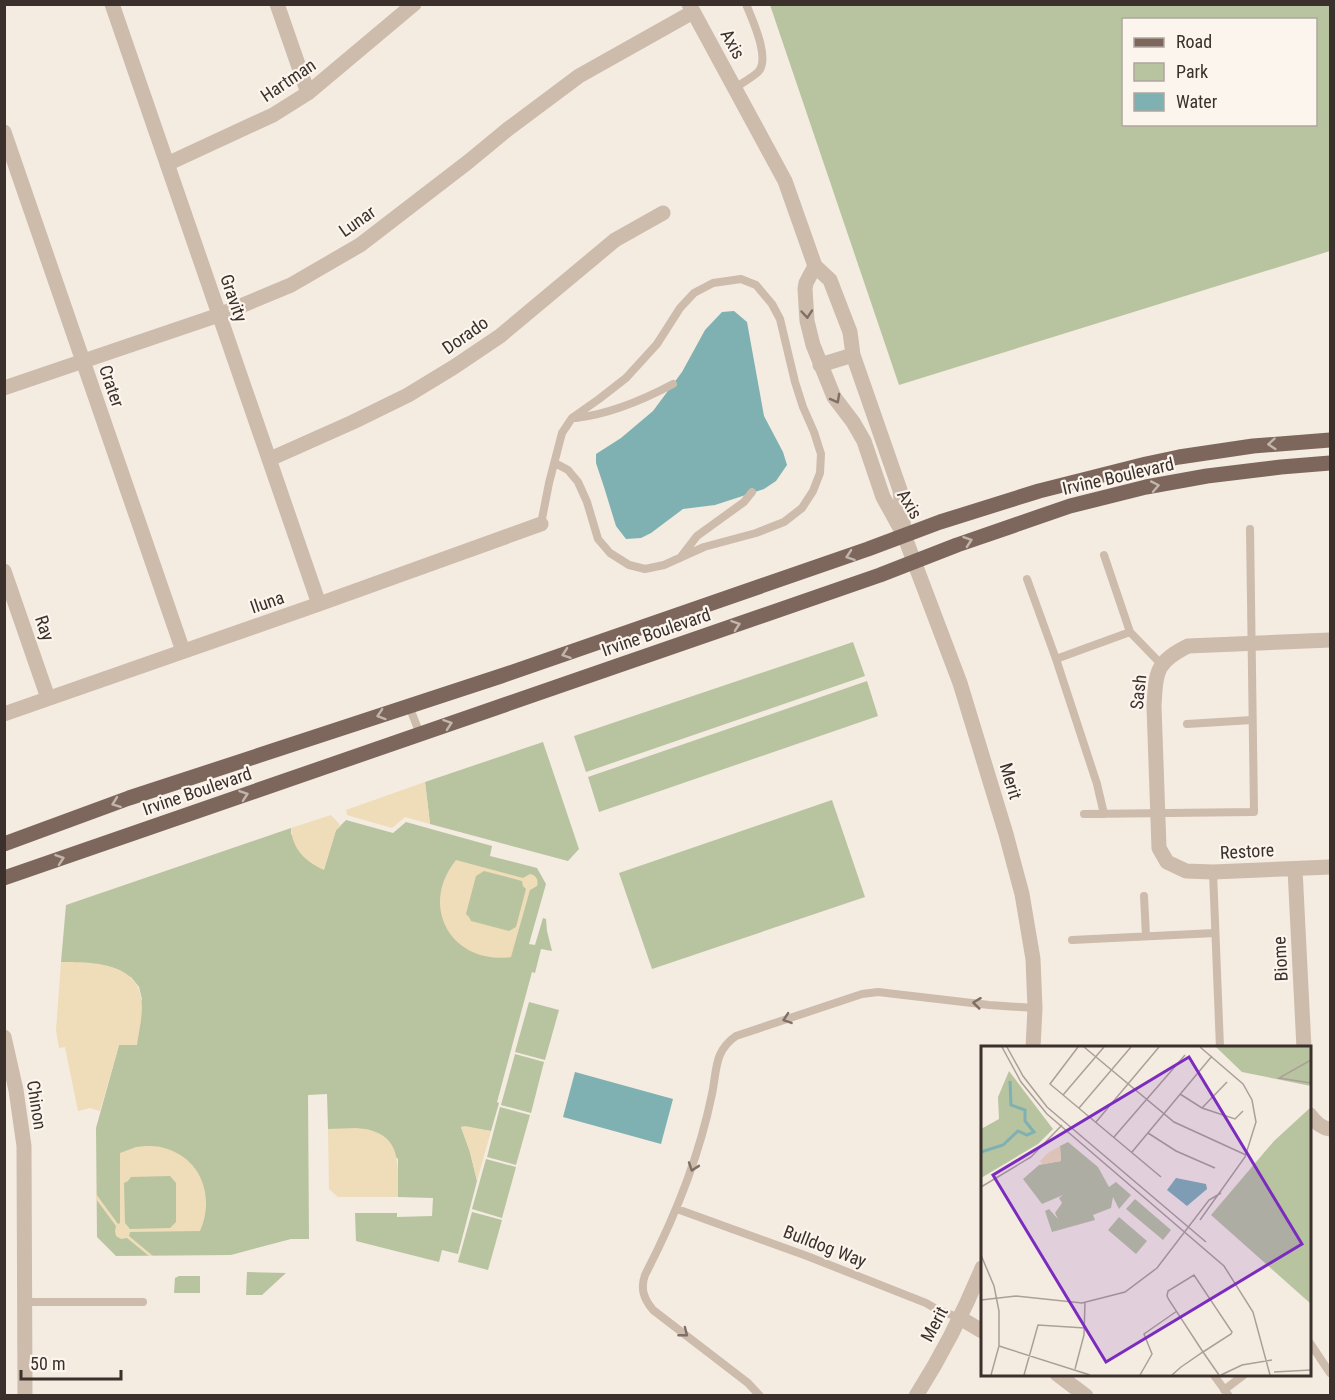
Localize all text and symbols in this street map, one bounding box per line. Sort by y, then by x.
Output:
legend [1122,18,1317,126]
street label: Axis [716,26,750,62]
text: Road [1176,31,1212,52]
street label: Hartman [256,54,320,106]
text: Park [1176,61,1208,82]
text: Water [1176,91,1218,112]
street label: Lunar [335,201,380,241]
street label: Gravity [216,271,252,325]
one-way arrow [800,310,813,319]
street label: Dorado [438,312,492,358]
street label: Crater [95,362,129,410]
one-way arrow [829,392,840,403]
one-way arrow [1268,437,1277,450]
street label: Irvine Boulevard [1060,453,1176,499]
one-way arrow [1150,480,1160,493]
street label: Axis [893,485,927,523]
one-way arrow [962,536,973,549]
one-way arrow [845,548,855,561]
street label: Iluna [247,586,287,618]
street label: Irvine Boulevard [599,604,713,660]
street label: Ray [31,613,59,644]
one-way arrow [730,619,741,632]
one-way arrow [561,646,572,659]
street label: Sash [1126,674,1150,710]
one-way arrow [376,708,387,721]
one-way arrow [442,719,453,732]
street label: Merit [996,760,1026,802]
street label: Irvine Boulevard [140,763,254,819]
one-way arrow [238,790,249,803]
one-way arrow [111,795,122,808]
street label: Restore [1219,839,1275,863]
one-way arrow [54,854,65,867]
street label: Biome [1268,936,1292,982]
one-way arrow [972,997,982,1010]
one-way arrow [782,1012,793,1025]
inset map [981,1046,1311,1376]
street label: Chinon [23,1079,51,1131]
one-way arrow [687,1161,700,1172]
street label: Bulldog Way [781,1221,870,1272]
street label: Merit [916,1303,952,1345]
one-way arrow [677,1326,688,1337]
scale bar [21,1343,122,1381]
text: 50 m [30,1353,65,1374]

